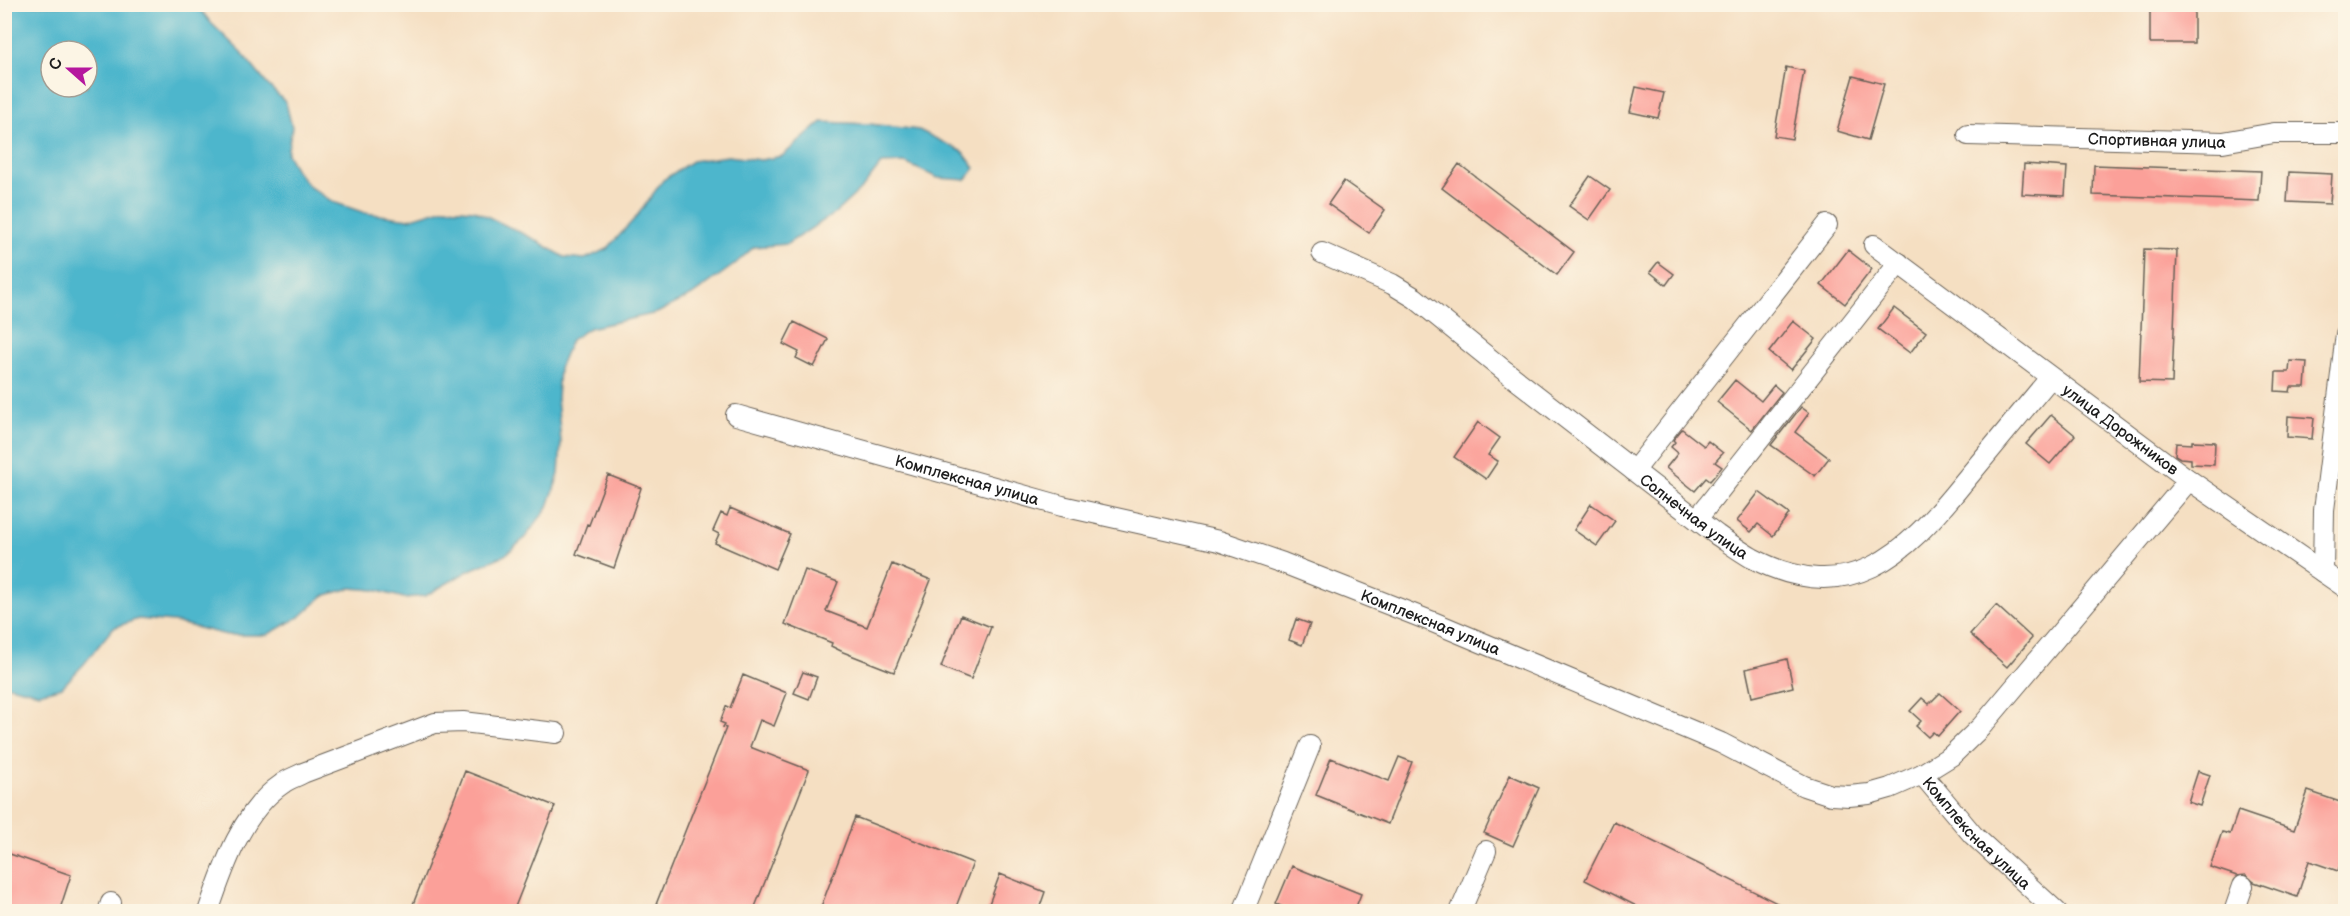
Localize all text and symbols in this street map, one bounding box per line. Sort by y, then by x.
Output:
north arrow [39,39,99,99]
text: С [46,56,67,73]
street label: Спортивная улица [2088,130,2227,153]
street label: улица Дорожников [2058,381,2182,480]
street label: Комплексная улица [893,452,1041,510]
street label: Солнечная улица [1635,471,1752,564]
street label: Комплексная улица [1358,587,1503,660]
street label: Комплексная улица [1918,774,2034,894]

